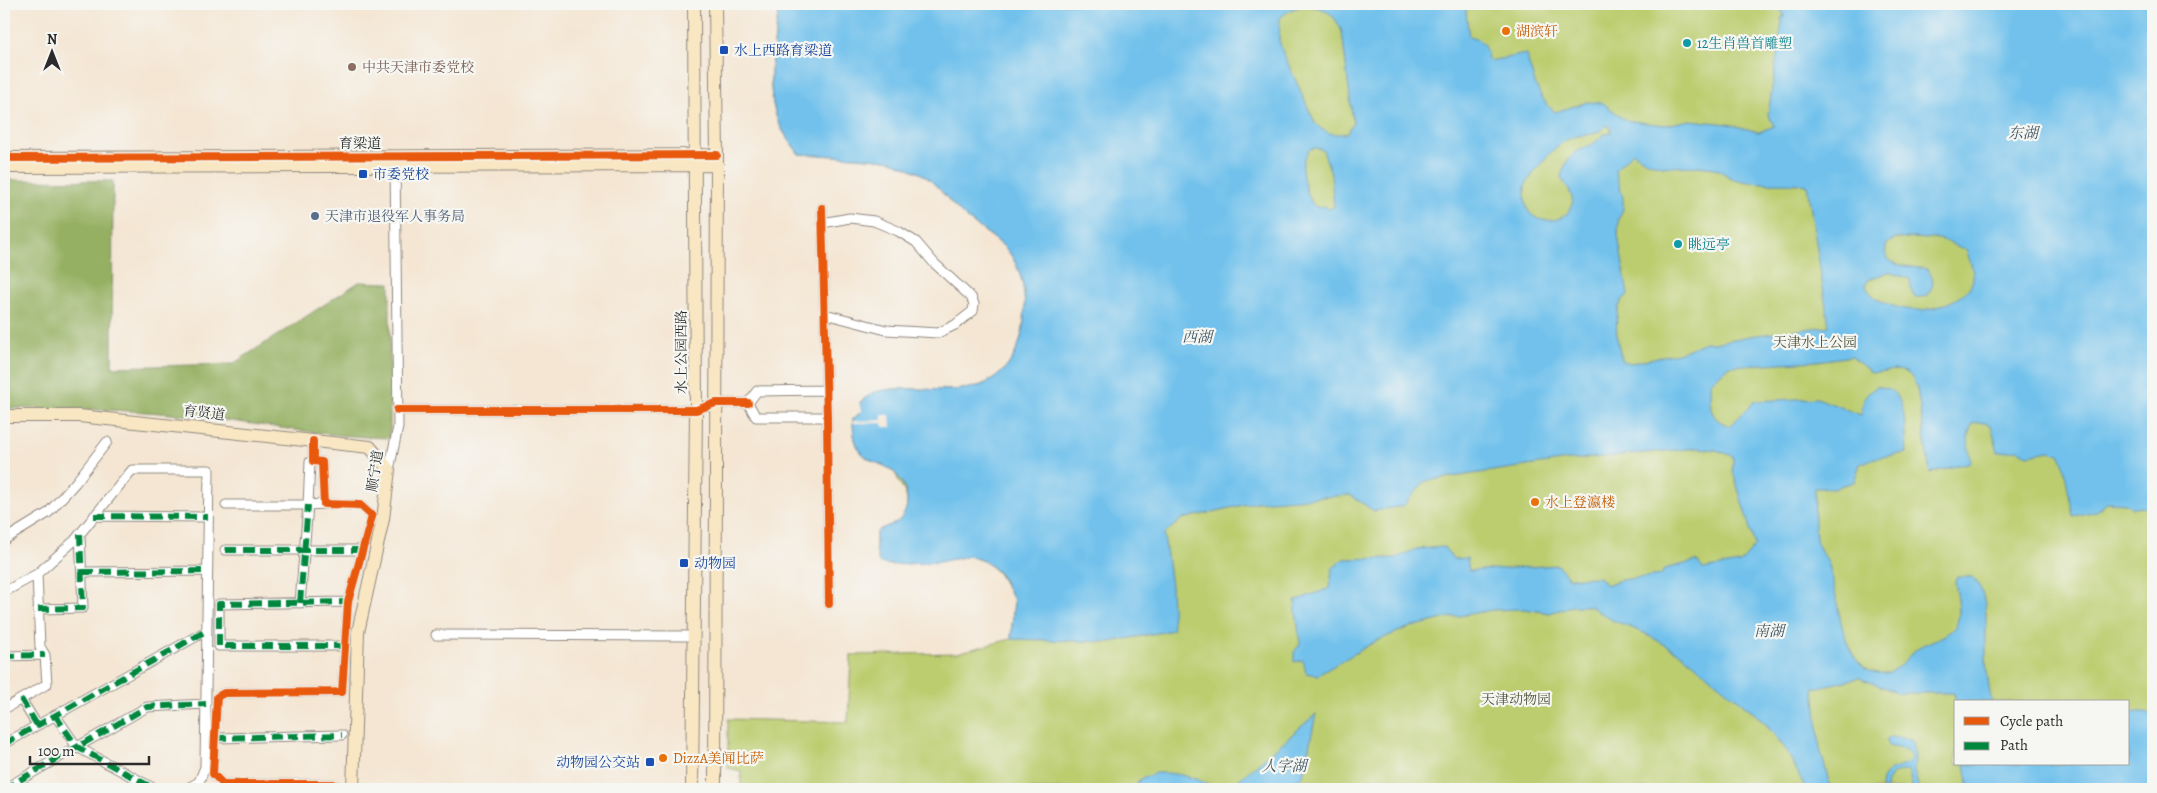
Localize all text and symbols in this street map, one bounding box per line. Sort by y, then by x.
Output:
place label: 湖滨轩 [1516,22,1558,41]
marker: 湖滨轩 [1500,25,1512,37]
north arrow [28,28,78,78]
text: N [47,30,57,49]
place label: 12生肖兽首雕塑 [1697,34,1792,53]
marker: 12生肖兽首雕塑 [1681,37,1693,49]
place label: 水上西路育梁道 [734,41,832,60]
marker: 水上西路育梁道 [718,44,730,56]
place label: 中共天津市委党校 [362,58,474,77]
marker: 中共天津市委党校 [346,61,358,73]
water label: 东湖 [2008,123,2041,143]
street label: 育梁道 [339,134,381,153]
place label: 市委党校 [373,165,429,184]
marker: 市委党校 [357,168,369,180]
place label: 天津市退役军人事务局 [325,207,465,226]
marker: 天津市退役军人事务局 [309,210,321,222]
place label: 眺远亭 [1688,235,1730,254]
marker: 眺远亭 [1672,238,1684,250]
street label: 水上公园西路 [672,310,691,394]
water label: 西湖 [1182,327,1215,347]
park label: 天津水上公园 [1773,333,1857,352]
street label: 育贤道 [182,401,226,425]
street label: 顺宁道 [362,449,388,493]
place label: 水上登瀛楼 [1545,493,1615,512]
marker: 水上登瀛楼 [1529,496,1541,508]
place label: 动物园 [694,554,736,573]
marker: 动物园 [678,557,690,569]
water label: 南湖 [1754,621,1787,641]
park label: 天津动物园 [1481,690,1551,709]
legend [1954,700,2130,766]
text: Cycle path [2000,711,2063,731]
scale bar [30,733,149,765]
text: Path [2000,735,2028,755]
text: 100 m [38,741,75,761]
place label: DizzA美闻比萨 [673,749,764,768]
marker: DizzA美闻比萨 [657,752,669,764]
place label: 动物园公交站 [556,753,640,772]
marker: 动物园公交站 [644,756,656,768]
water label: 人字湖 [1261,756,1309,776]

